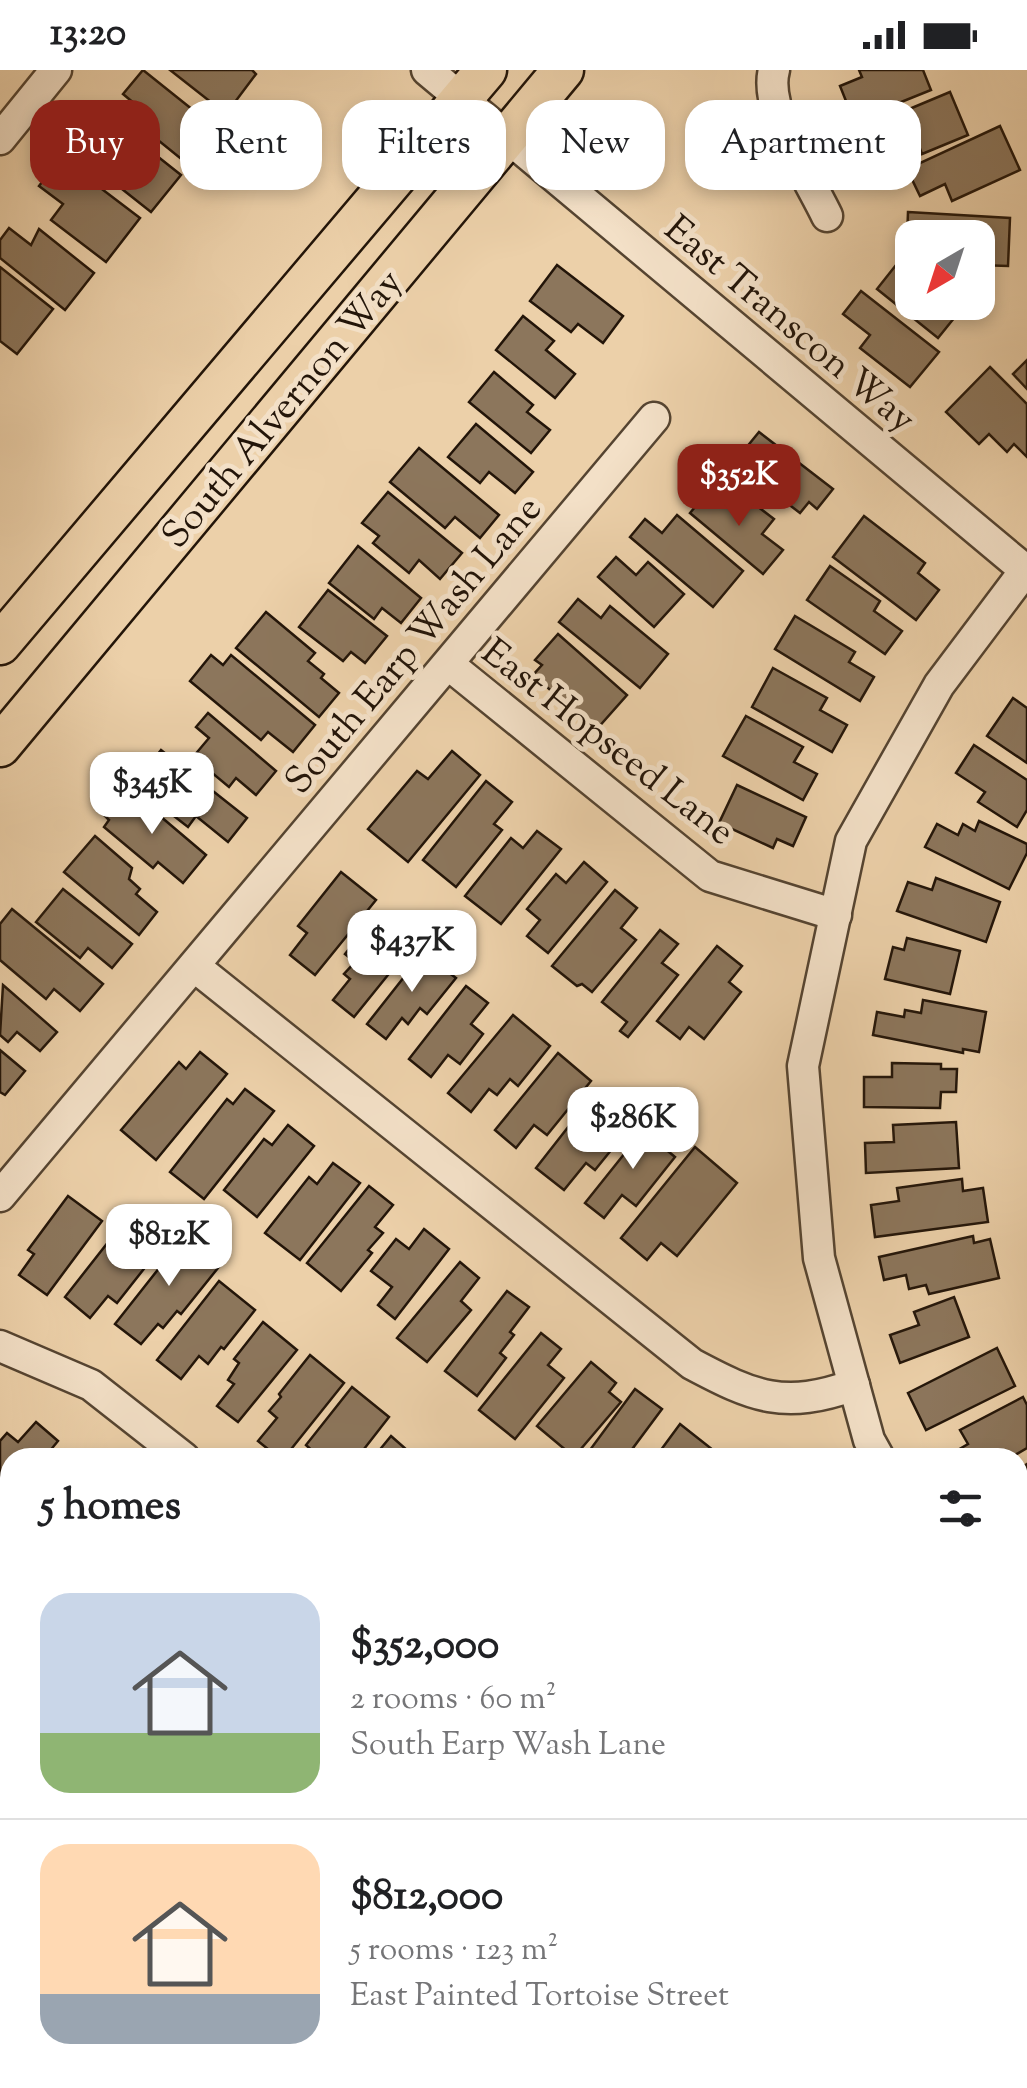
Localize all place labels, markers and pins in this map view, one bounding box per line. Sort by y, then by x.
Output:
pin: $352K [669,444,809,529]
pin: $345K [82,752,222,837]
pin: $437K [342,910,482,995]
pin: $286K [563,1087,703,1172]
pin: $812K [99,1204,239,1289]

